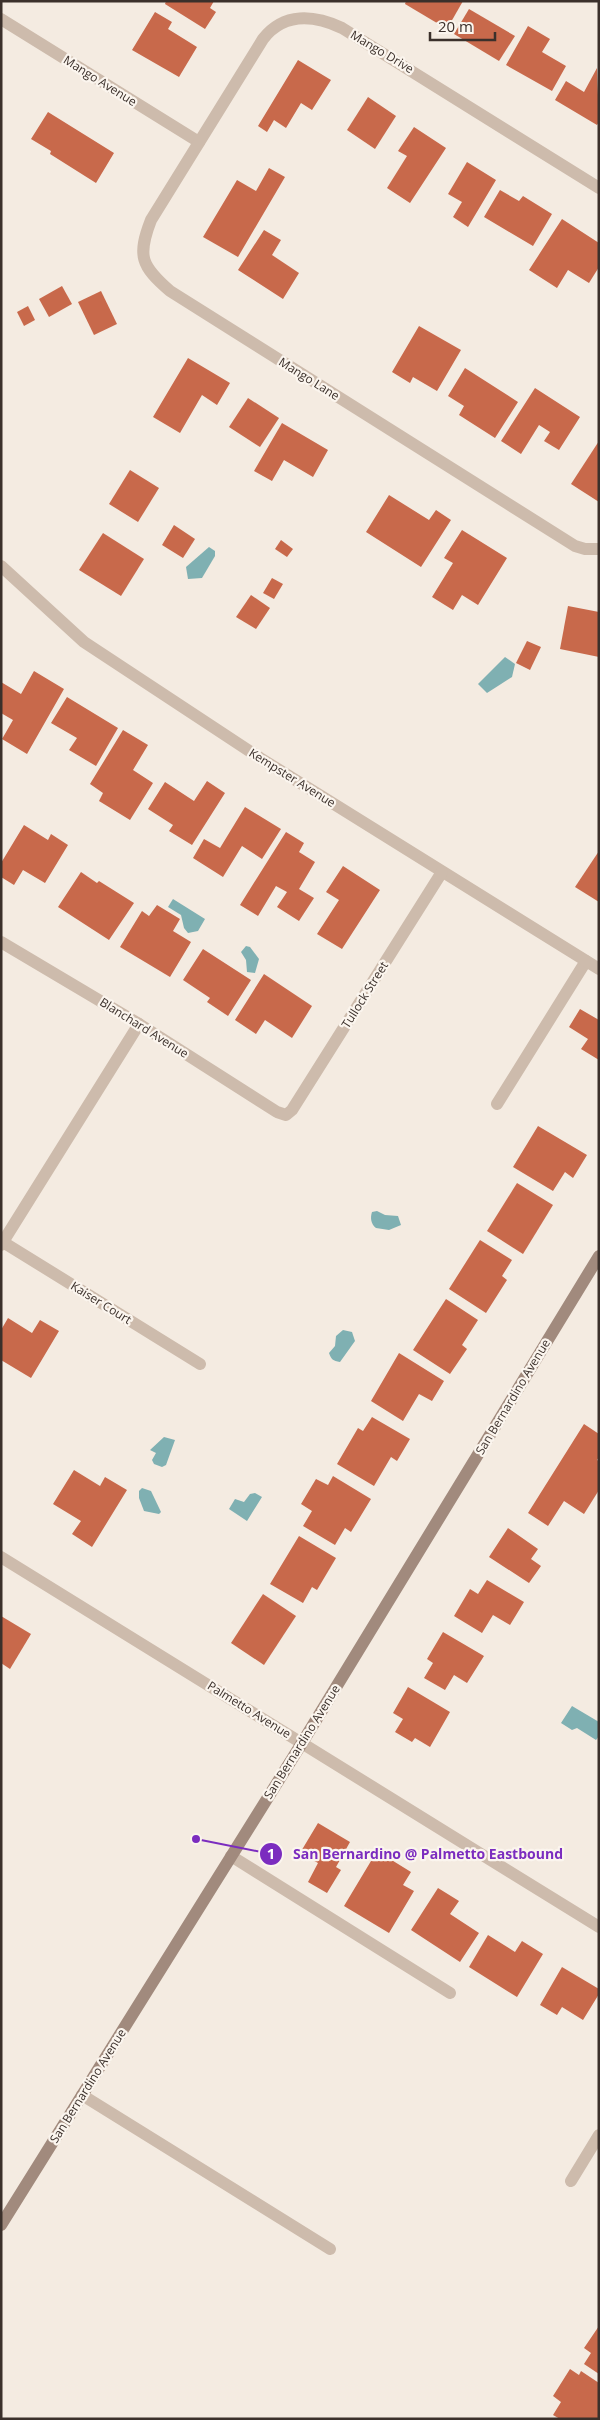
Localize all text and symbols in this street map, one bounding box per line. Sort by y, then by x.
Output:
scale bar [430,10,495,42]
text: 20 m [438,16,473,36]
street label: Mango Drive [347,26,417,77]
street label: Mango Avenue [60,51,140,110]
street label: Mango Lane [276,353,343,404]
street label: Kempster Avenue [246,744,339,811]
street label: Tullock Street [337,958,392,1031]
street label: Blanchard Avenue [97,993,192,1062]
street label: Kaiser Court [68,1277,135,1328]
street label: San Bernardino Avenue [471,1336,554,1458]
street label: Palmetto Avenue [204,1677,294,1742]
street label: San Bernardino Avenue [259,1681,344,1802]
callout: San Bernardino @ Palmetto Eastbound [258,1839,573,1868]
text: 1 [267,1843,275,1863]
text: San Bernardino @ Palmetto Eastbound [293,1844,563,1863]
street label: San Bernardino Avenue [45,2025,130,2146]

